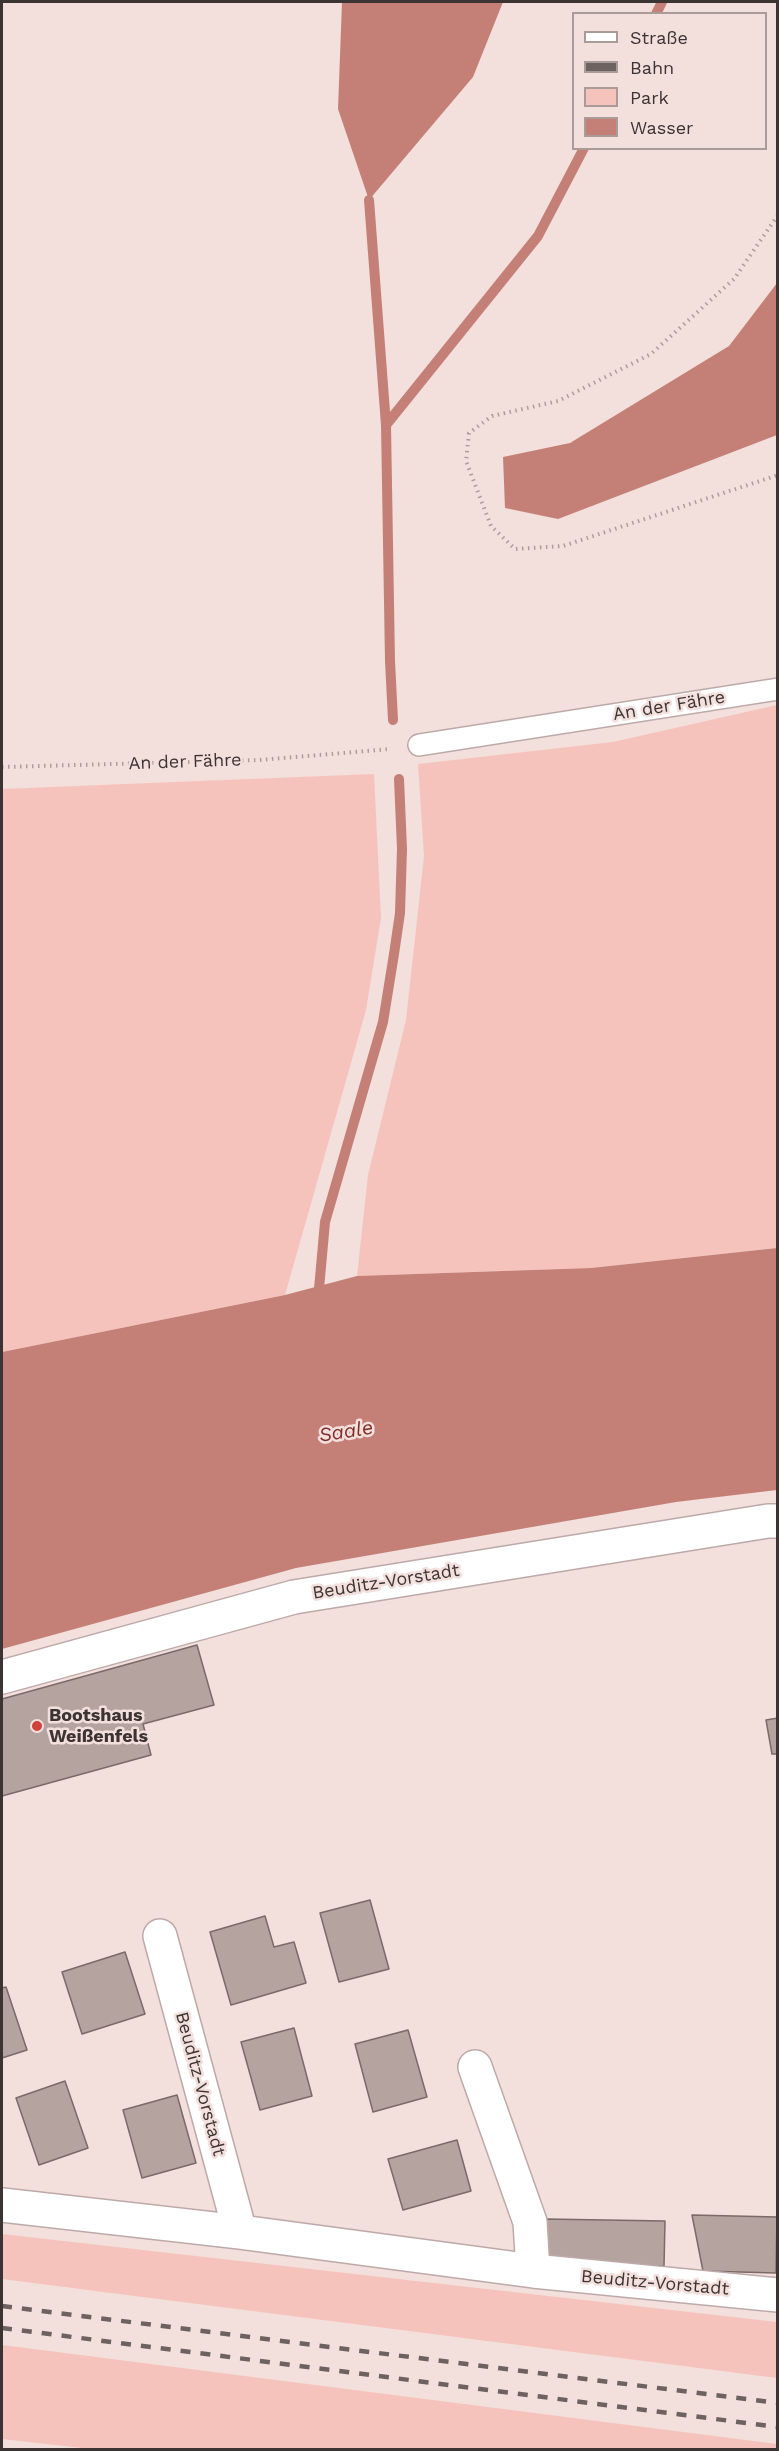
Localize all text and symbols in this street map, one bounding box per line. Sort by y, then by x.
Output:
legend [572,12,767,150]
text: Straße [630,27,688,48]
text: Bahn [630,57,674,78]
text: Park [630,87,669,108]
text: Wasser [630,117,693,138]
street label: An der Fähre [611,686,727,726]
street label: An der Fähre [128,749,242,775]
water label: Saale [317,1416,375,1448]
street label: Beuditz-Vorstadt [311,1560,461,1604]
place label: Bootshaus Weißenfels [49,1705,148,1748]
marker: Bootshaus Weißenfels [30,1719,44,1733]
street label: Beuditz-Vorstadt [170,2009,230,2159]
street label: Beuditz-Vorstadt [580,2266,730,2300]

